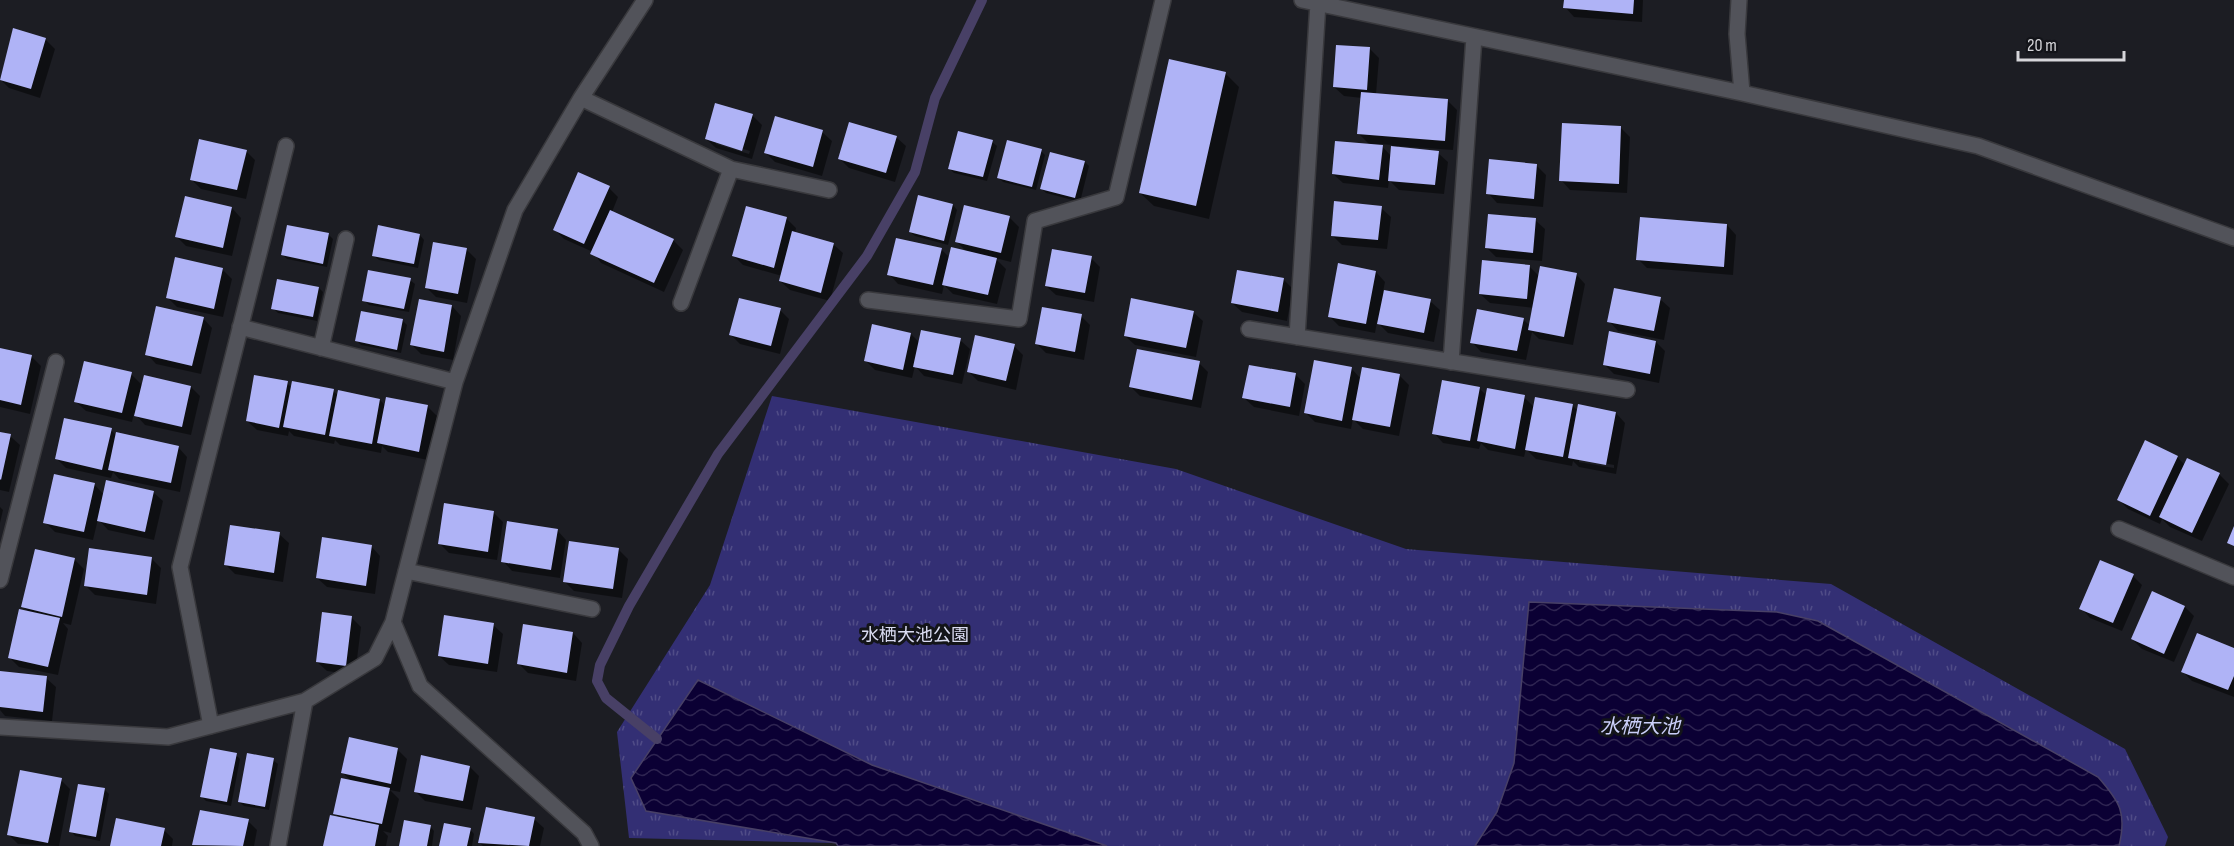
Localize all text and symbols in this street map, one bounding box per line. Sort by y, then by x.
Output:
scale bar [2018,24,2124,62]
text: 20 m [2027,35,2057,56]
park label: 水栖大池公園 [861,625,969,646]
water label: 水栖大池 [1600,715,1682,739]

